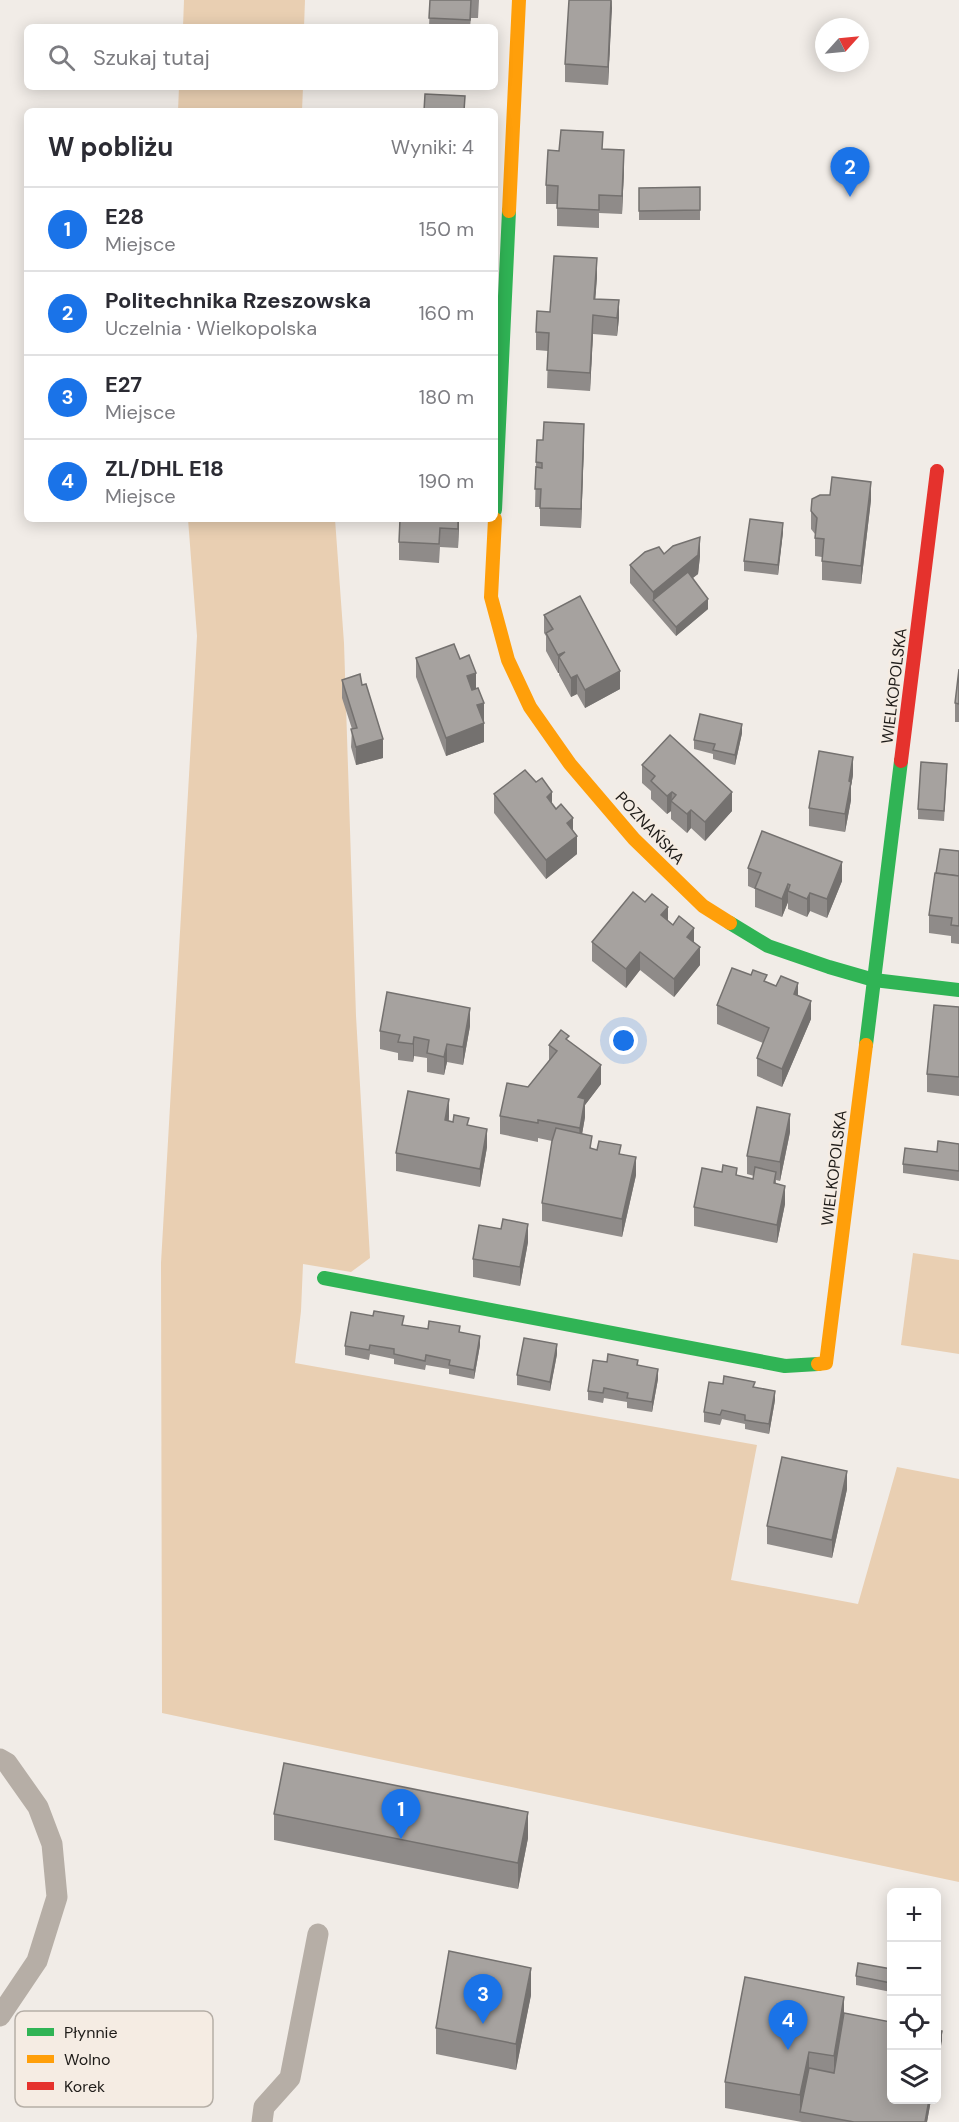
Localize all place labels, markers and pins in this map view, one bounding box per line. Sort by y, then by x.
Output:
pin: 2 [830,148,870,197]
pin: 1 [382,1790,420,1839]
pin: 3 [464,1974,502,2024]
pin: 4 [768,2000,808,2050]

